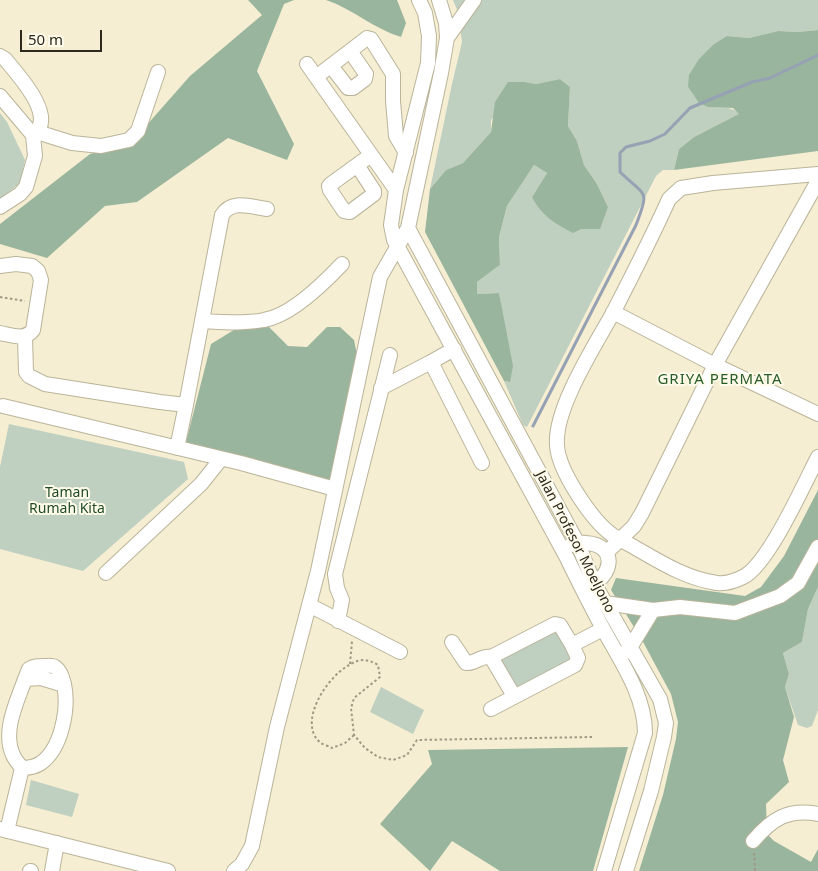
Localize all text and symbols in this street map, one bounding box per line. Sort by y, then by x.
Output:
scale bar [22,20,105,52]
text: 50 m [28,29,63,49]
district label: GRIYA PERMATA [656,371,784,389]
street label: Jalan Profesor Moeljono [532,468,618,616]
park label: Taman Rumah Kita [29,485,105,518]

